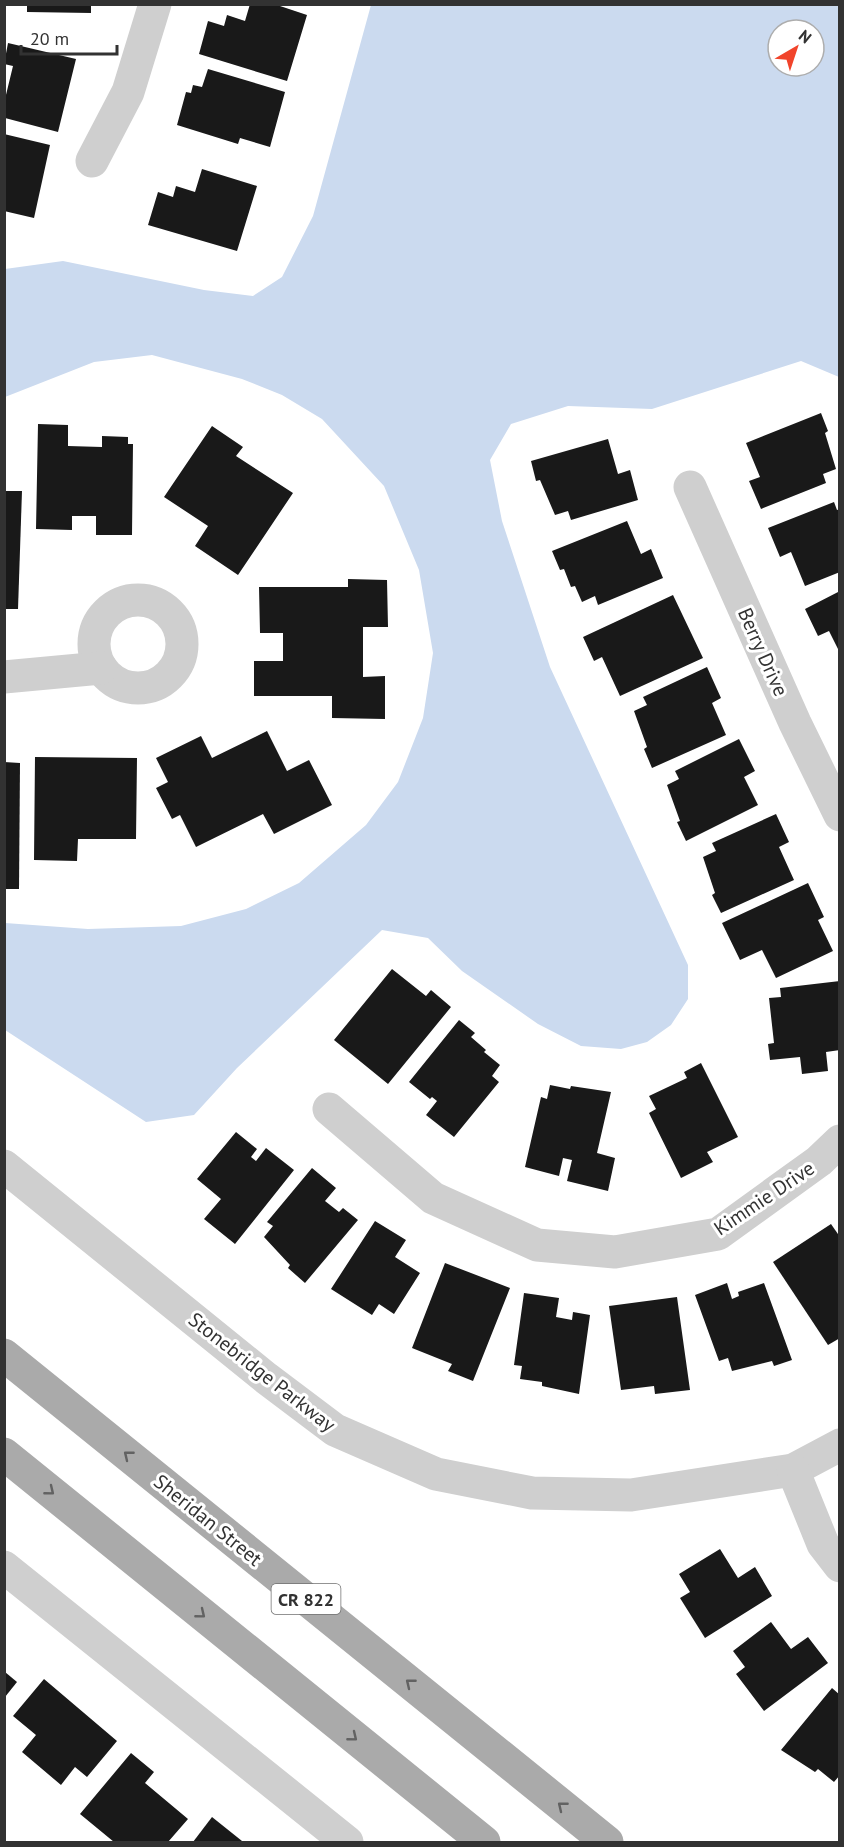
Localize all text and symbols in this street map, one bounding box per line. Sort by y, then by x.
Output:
scale bar [21,18,117,56]
north arrow [766,18,826,78]
text: N [795,25,816,47]
text: 20 m [30,27,69,50]
street label: Berry Drive [732,604,794,700]
street label: Kimmie Drive [709,1155,819,1241]
street label: Stonebridge Parkway [183,1306,341,1438]
one-way arrow [124,1451,135,1462]
street label: Sheridan Street [149,1468,268,1572]
one-way arrow [43,1484,54,1495]
road number: CR 822 [272,1584,340,1614]
one-way arrow [195,1607,206,1618]
one-way arrow [406,1680,417,1691]
one-way arrow [346,1729,357,1740]
one-way arrow [558,1802,569,1813]

